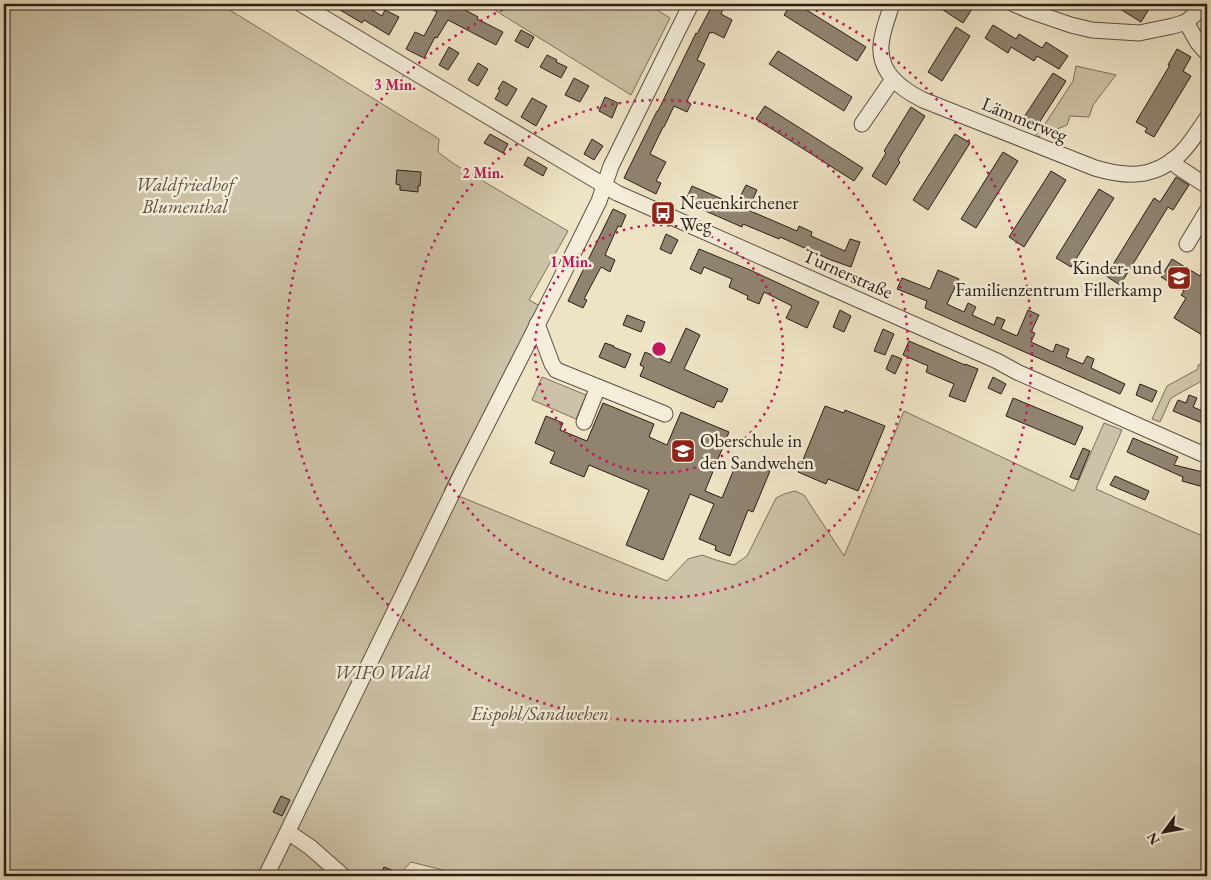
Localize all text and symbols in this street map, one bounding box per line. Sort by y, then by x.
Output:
text: 3 Min. [374,75,416,94]
street label: Lämmerweg [978,91,1072,148]
text: 2 Min. [462,163,504,182]
park label: Waldfriedhof Blumenthal [136,172,238,219]
place label: Neuenkirchener Weg [680,190,799,237]
bus stop icon: Neuenkirchener Weg [650,200,676,226]
street label: Turnerstraße [799,243,897,304]
text: 1 Min. [550,252,592,271]
place label: Kinder- und Familienzentrum Fillerkamp [955,255,1162,302]
school or university icon: Kinder- und Familienzentrum Fillerkamp [1166,265,1192,291]
centre of rings [650,340,668,358]
place label: Oberschule in den Sandwehen [700,428,814,475]
school or university icon: Oberschule in den Sandwehen [670,438,696,464]
park label: WIFO Wald [334,660,430,685]
park label: Eispohl/Sandwehen [470,701,609,726]
north arrow [1138,808,1188,858]
text: N [1142,829,1164,848]

